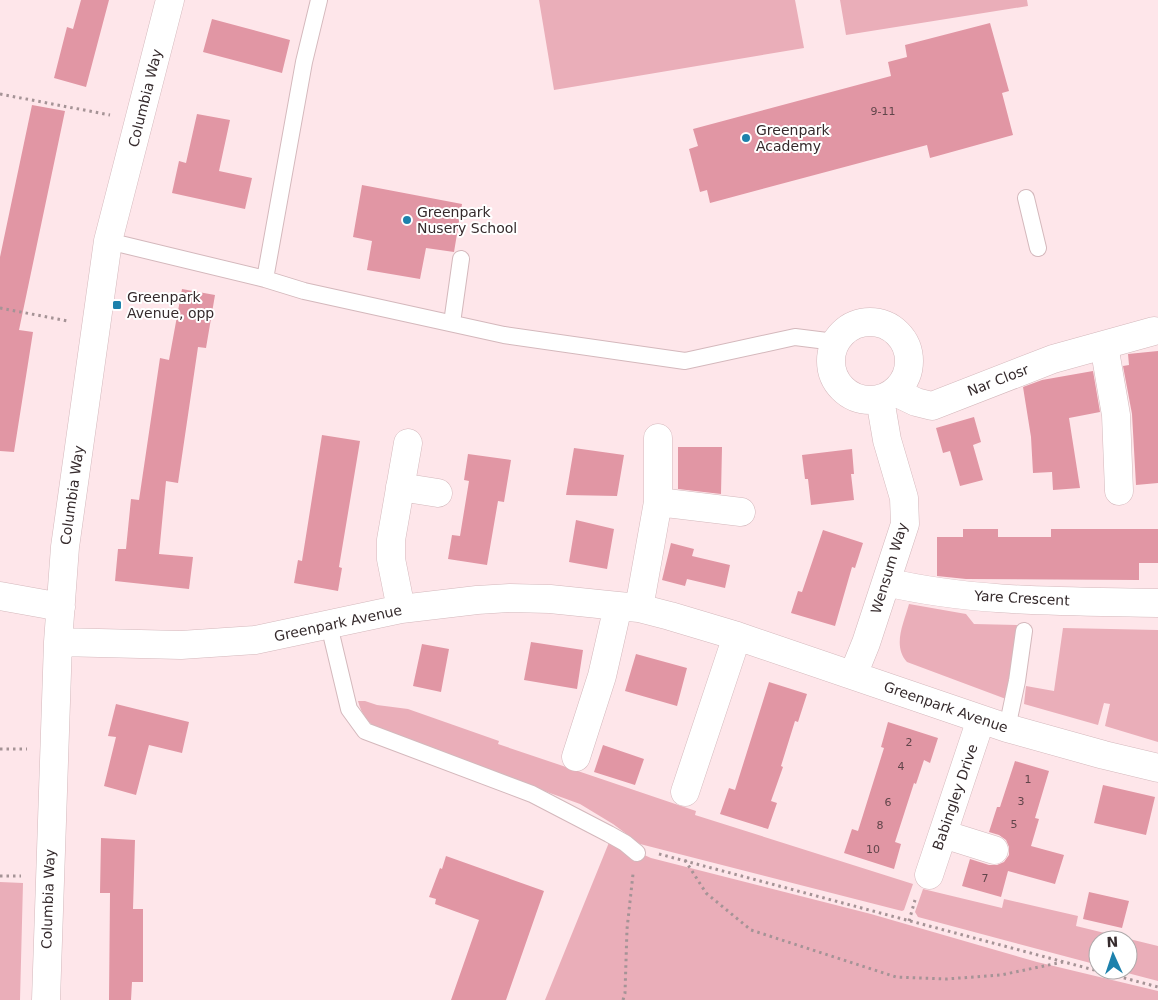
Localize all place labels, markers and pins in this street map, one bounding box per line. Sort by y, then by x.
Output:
place label: Greenpark Academy [756,122,831,154]
marker: Greenpark Academy [740,132,752,144]
place label: Greenpark Nusery School [417,204,517,236]
marker: Greenpark Nusery School [401,214,413,226]
place label: Greenpark Avenue, opp [127,289,214,321]
marker: Greenpark Avenue, opp [111,299,123,311]

